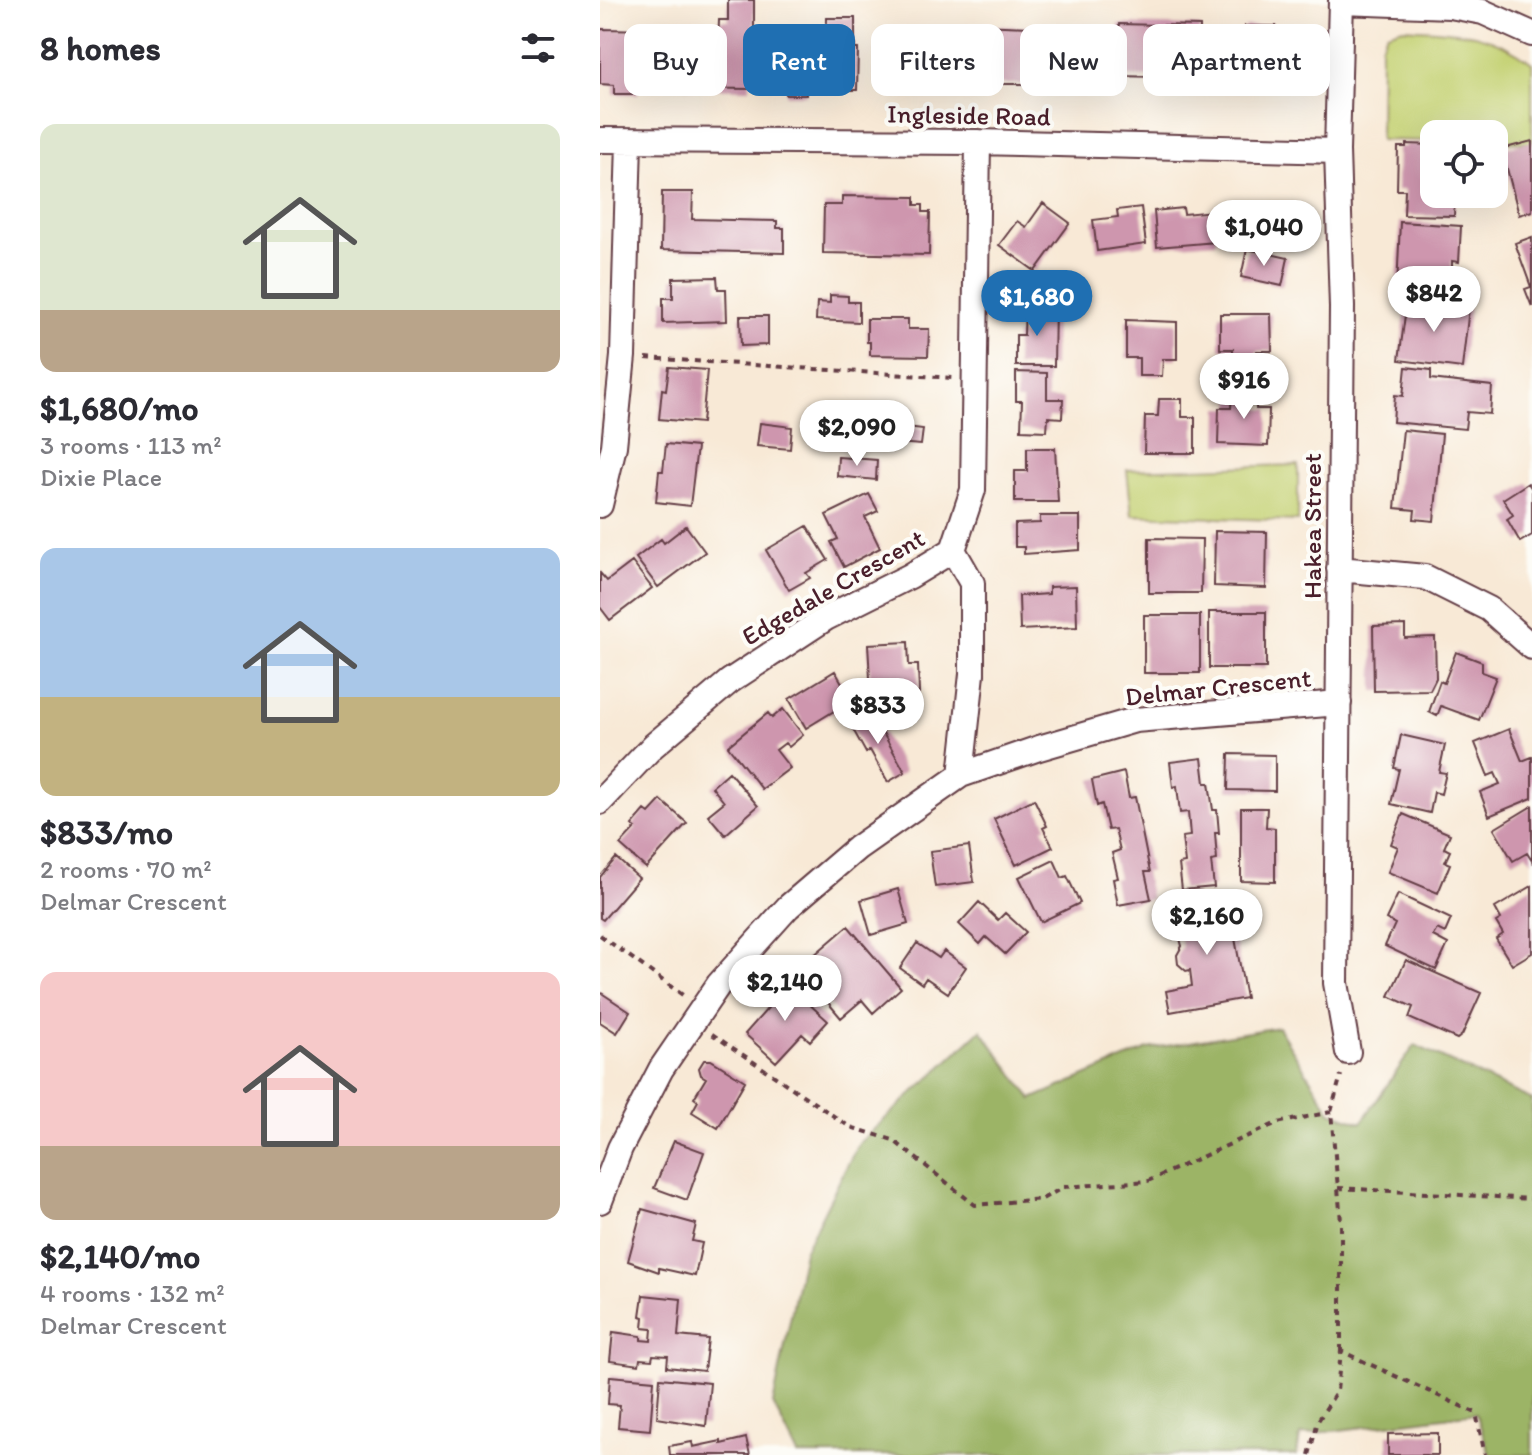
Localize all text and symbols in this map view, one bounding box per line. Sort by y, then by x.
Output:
chip: Buy [624,24,727,96]
chip: Rent [743,24,855,96]
chip: Filters [871,24,1004,96]
chip: New [1020,24,1127,96]
chip: Apartment [1143,24,1330,96]
icon: filters [516,26,560,70]
text: 8 homes [40,28,161,69]
street label: Ingleside Road [887,98,1051,132]
map controls [1420,120,1508,208]
button: locate [1420,120,1508,208]
icon: home [228,176,372,320]
pin: $1,040 [1199,200,1329,268]
text: $1,040 [1224,210,1304,242]
pin: $842 [1387,266,1481,334]
pin: $1,680 [972,270,1102,338]
text: $842 [1406,276,1462,308]
text: $1,680 [999,280,1075,312]
pin: $916 [1197,353,1291,421]
text: $916 [1218,363,1270,395]
text: $1,680/mo [40,388,199,429]
pin: $2,090 [792,400,922,468]
text: $2,090 [818,410,896,442]
text: 3 rooms · 113 m² [40,429,222,461]
street label: Hakea Street [1296,453,1328,599]
text: Dixie Place [40,461,162,493]
street label: Edgedale Crescent [736,522,930,652]
icon: home [228,600,372,744]
street label: Delmar Crescent [1123,661,1313,713]
pin: $833 [831,678,925,746]
text: $833 [850,688,906,720]
text: $833/mo [40,812,173,853]
text: 2 rooms · 70 m² [40,853,212,885]
text: Delmar Crescent [40,885,227,917]
pin: $2,160 [1142,889,1272,957]
text: $2,160 [1170,899,1244,931]
pin: $2,140 [720,955,850,1023]
text: $2,140 [747,965,823,997]
icon: home [228,1024,372,1168]
text: $2,140/mo [40,1236,200,1277]
text: 4 rooms · 132 m² [40,1277,225,1309]
text: Delmar Crescent [40,1309,227,1341]

